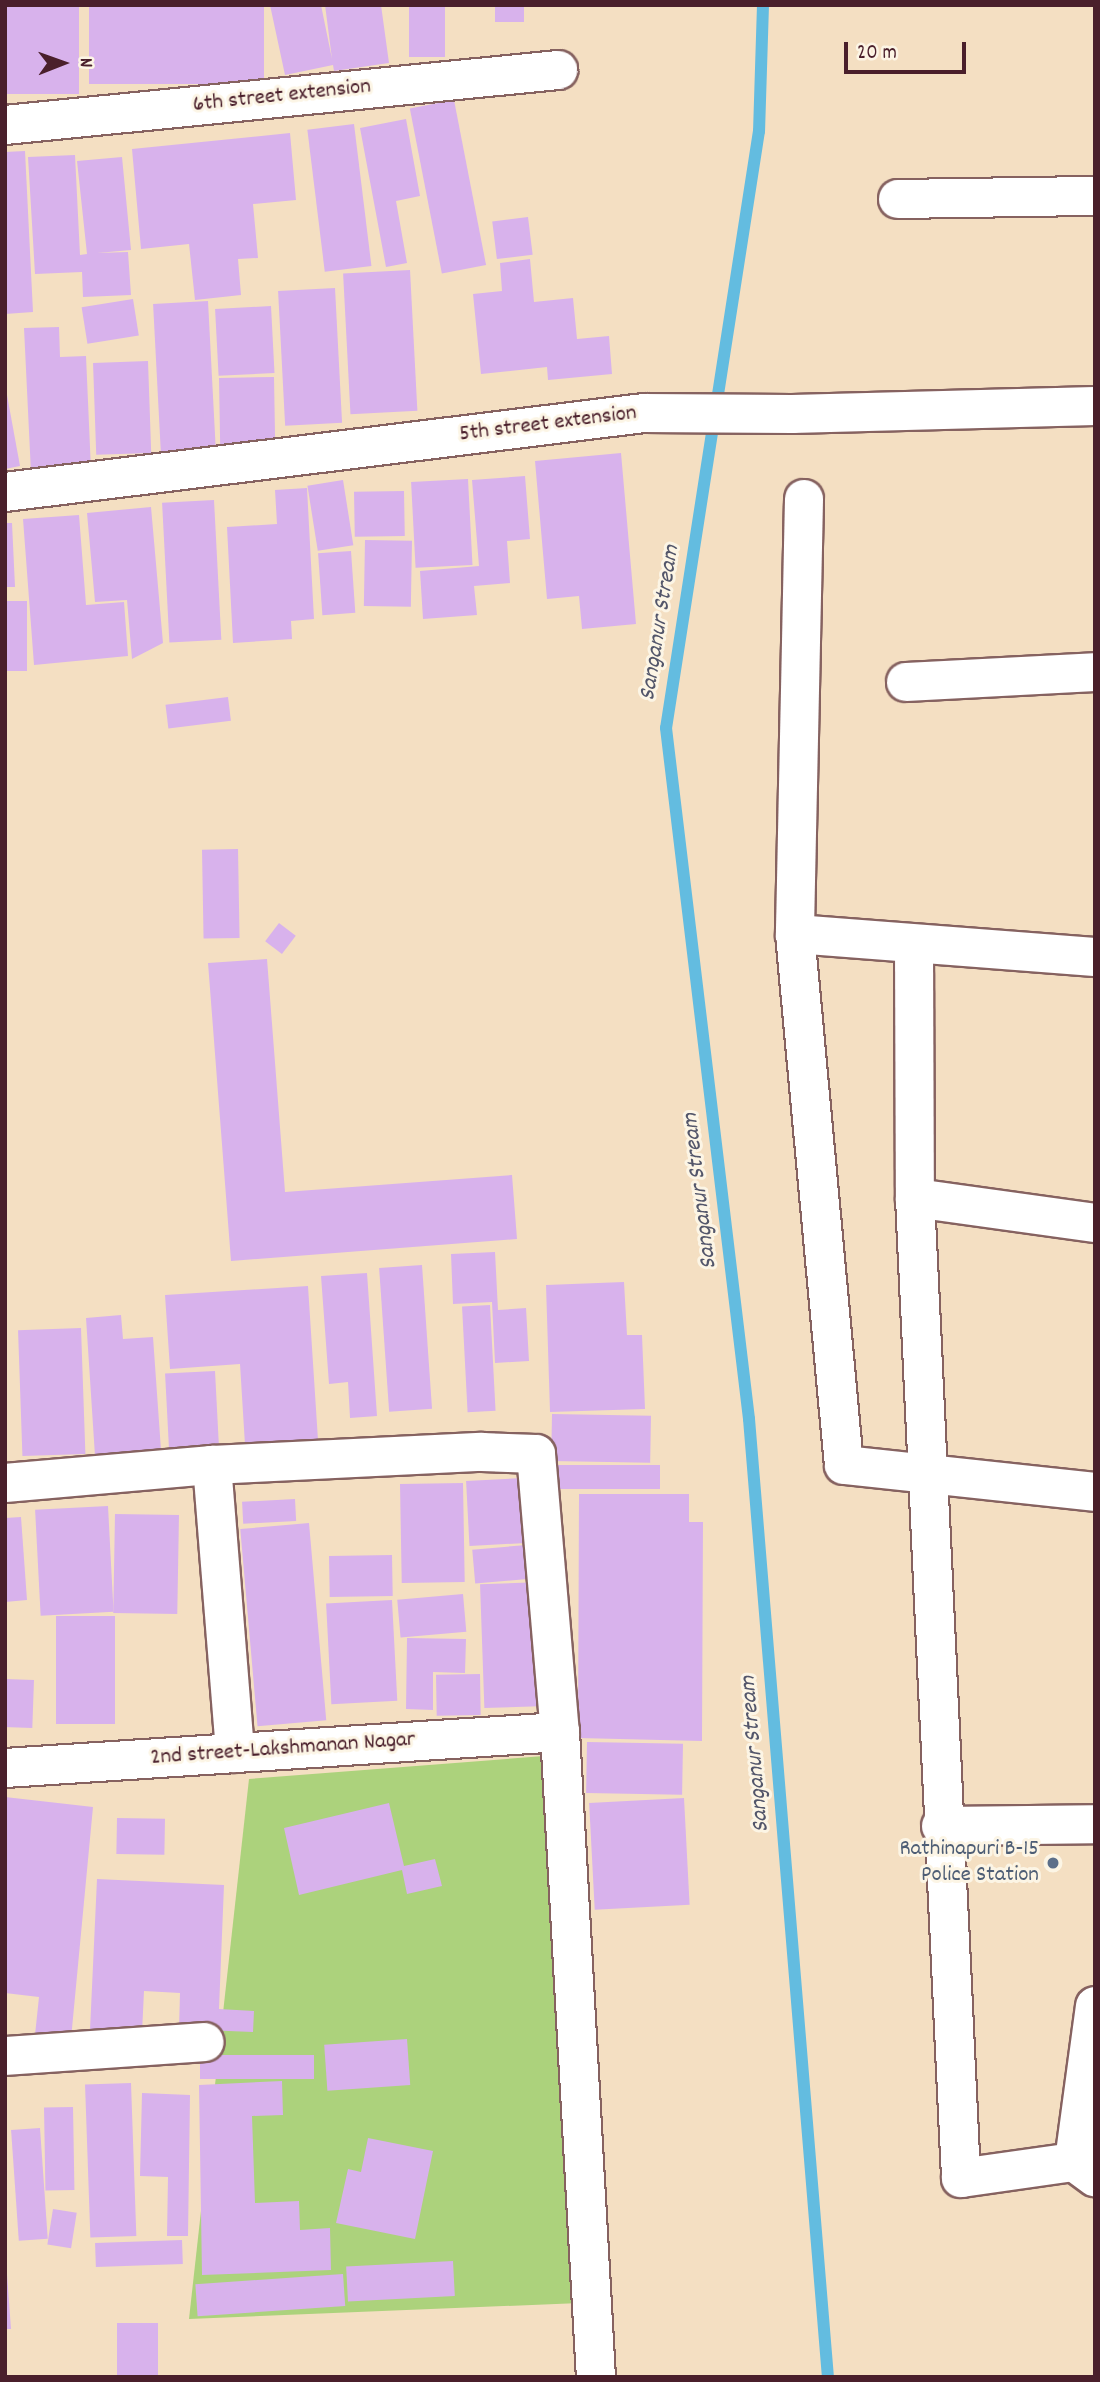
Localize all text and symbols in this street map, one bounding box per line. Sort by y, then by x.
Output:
north arrow [28,28,98,98]
scale bar [848,28,970,72]
text: 20 m [857,39,897,69]
text: N [71,58,98,68]
street label: 6th street extension [192,74,372,120]
street label: 5th street extension [458,400,638,450]
water label: Sanganur Stream [634,543,688,703]
water label: Sanganur Stream [677,1111,725,1271]
water label: Sanganur Stream [735,1674,777,1834]
street label: 2nd street-Lakshmanan Nagar [150,1727,416,1773]
place label: Rathinapuri B-15 Police Station [899,1836,1039,1890]
marker: Rathinapuri B-15 Police Station [1045,1855,1061,1871]

